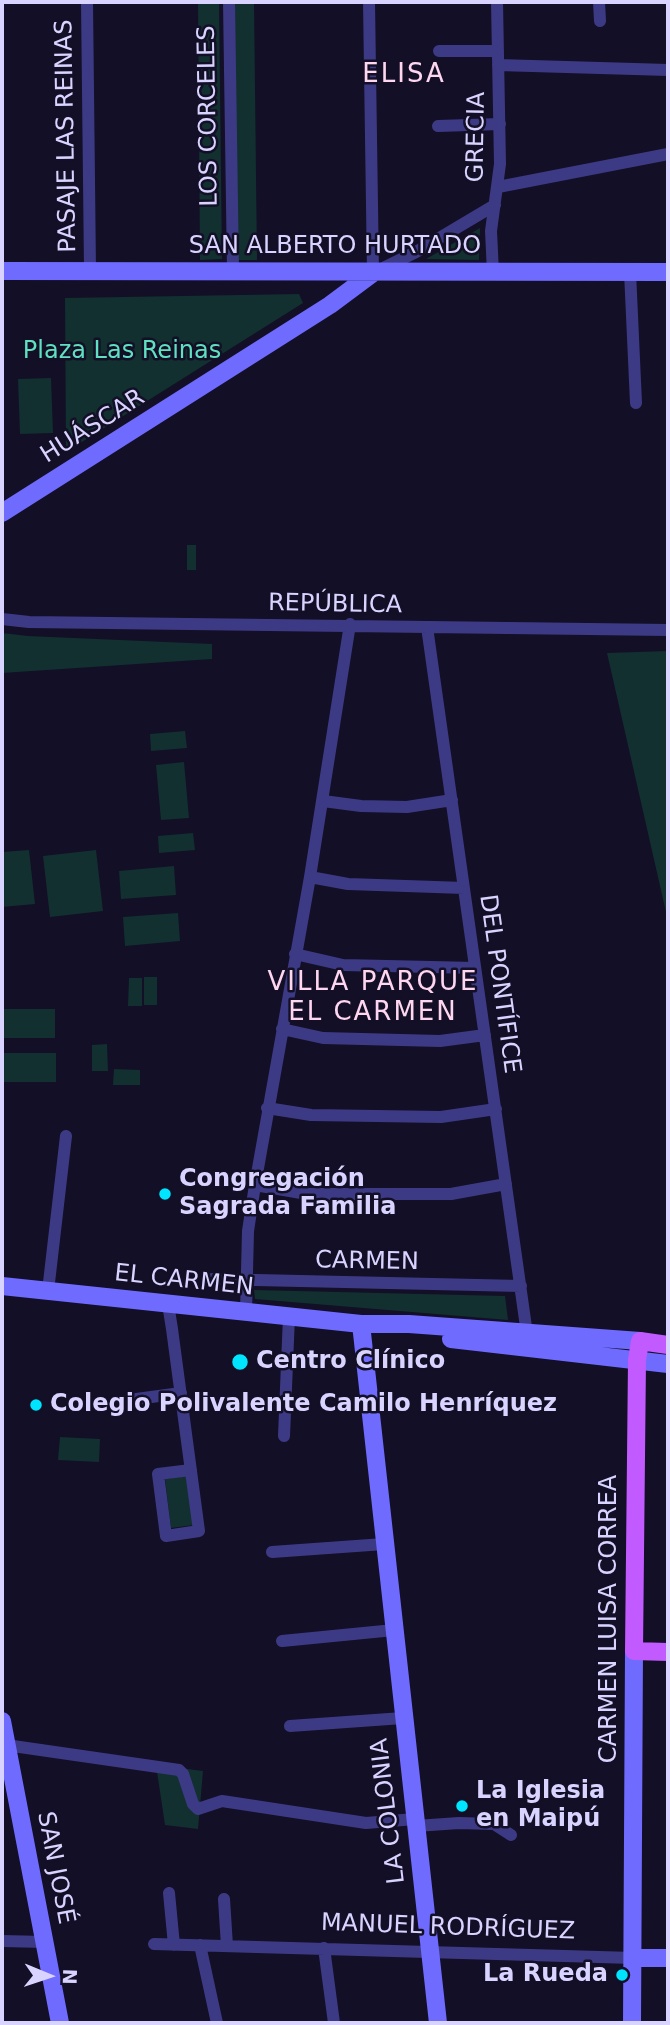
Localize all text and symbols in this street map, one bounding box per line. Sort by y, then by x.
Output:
street label: PASAJE LAS REINAS [51,19,83,253]
street label: LOS CORCELES [193,25,225,207]
district label: ELISA [363,59,445,91]
street label: GRECIA [462,91,492,183]
street label: SAN ALBERTO HURTADO [189,233,481,261]
park label: Plaza Las Reinas [23,338,221,366]
street label: HUÁSCAR [36,384,150,470]
street label: REPÚBLICA [268,589,402,621]
street label: DEL PONTÍFICE [472,893,526,1075]
district label: VILLA PARQUE EL CARMEN [269,967,477,1028]
place label: Congregación Sagrada Familia [179,1166,396,1222]
marker: Congregación Sagrada Familia [157,1186,173,1202]
street label: CARMEN [315,1247,419,1277]
street label: EL CARMEN [113,1259,255,1303]
place label: Centro Clínico [256,1348,445,1376]
marker: Centro Clínico [230,1352,250,1372]
place label: Colegio Polivalente Camilo Henríquez [50,1391,557,1419]
marker: Colegio Polivalente Camilo Henríquez [28,1397,44,1413]
street label: CARMEN LUISA CORREA [596,1475,624,1763]
street label: LA COLONIA [366,1737,412,1885]
place label: La Iglesia en Maipú [476,1778,605,1834]
marker: La Iglesia en Maipú [454,1798,470,1814]
street label: SAN JOSÉ [30,1809,80,1927]
street label: MANUEL RODRÍGUEZ [320,1909,576,1947]
north arrow [14,1941,84,2011]
place label: La Rueda [483,1961,608,1989]
marker: La Rueda [614,1967,630,1983]
text: N [59,1968,81,1985]

